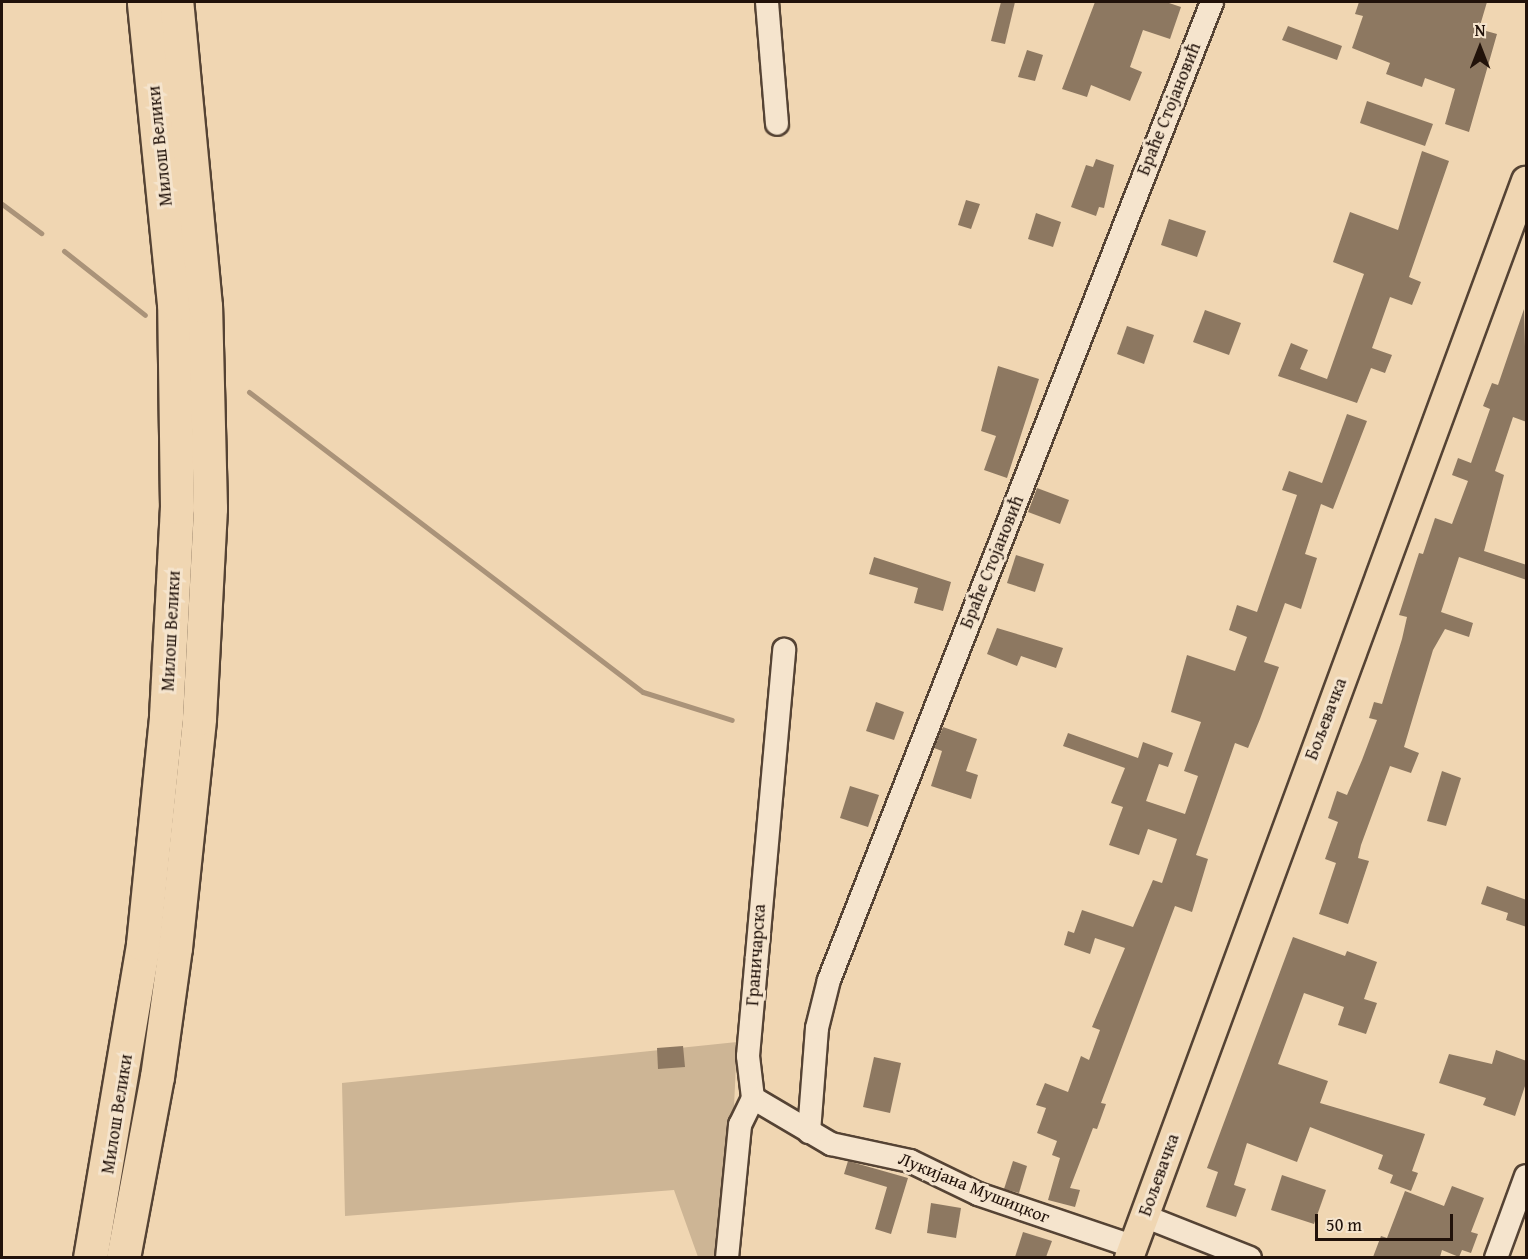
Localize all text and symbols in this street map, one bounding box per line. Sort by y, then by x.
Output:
north arrow [1450,18,1510,78]
text: N [1475,18,1485,42]
street label: Браће Стојановић [1133,39,1205,179]
street label: Милош Велики [143,85,177,207]
street label: Браће Стојановић [956,492,1028,632]
street label: Милош Велики [157,570,185,692]
street label: Бољевачка [1300,675,1352,763]
street label: Граничарска [742,903,770,1007]
street label: Милош Велики [97,1053,137,1175]
street label: Бољевачка [1134,1131,1184,1219]
street label: Лукијана Мушицког [895,1148,1053,1228]
scale bar [1318,1202,1456,1240]
text: 50 m [1326,1211,1362,1238]

